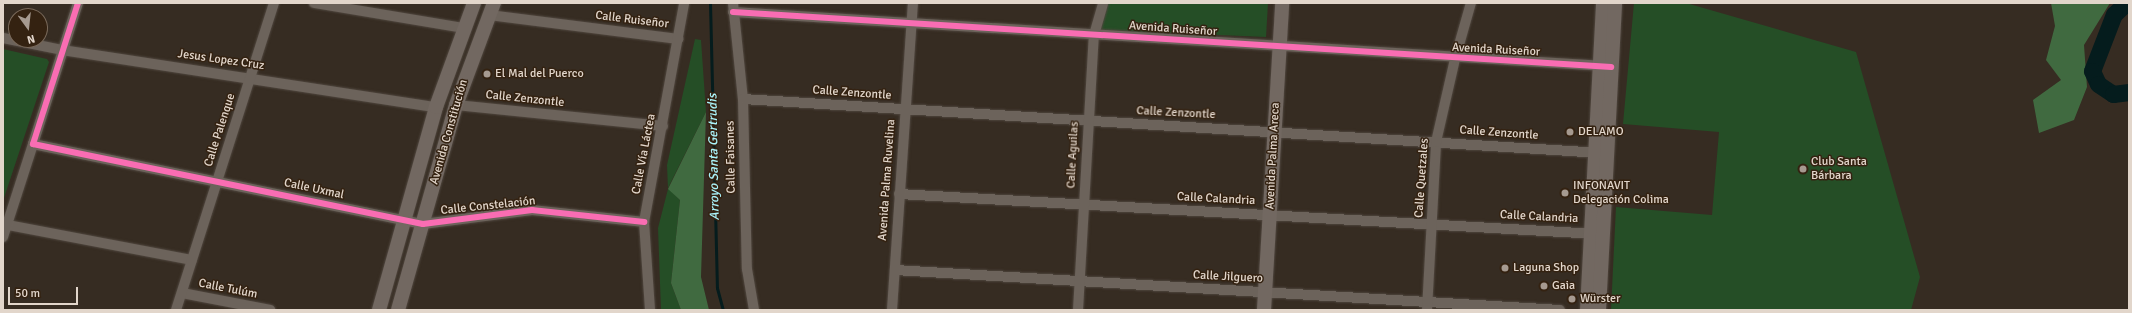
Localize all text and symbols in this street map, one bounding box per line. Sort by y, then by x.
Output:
north arrow [8,8,48,48]
street label: Calle Ruiseñor [594,8,670,32]
street label: Avenida Ruiseñor [1128,19,1218,39]
text: N [26,32,36,46]
street label: Avenida Ruiseñor [1451,40,1541,60]
street label: Jesus Lopez Cruz [177,47,265,73]
place label: El Mal del Puerco [495,67,584,81]
marker: El Mal del Puerco [482,69,492,79]
street label: Avenida Constitución [427,78,471,186]
street label: Calle Zenzontle [812,83,892,103]
street label: Calle Zenzontle [485,88,565,110]
street label: Calle Palenque [201,92,239,168]
water label: Arroyo Santa Gertrudis [705,94,723,220]
street label: Avenida Palma Areca [1263,102,1283,210]
street label: Calle Zenzontle [1136,104,1216,122]
street label: Calle Vía Láctea [629,113,659,195]
street label: Avenida Palma Ruvelina [876,119,898,241]
street label: Calle Faisanes [723,120,739,194]
street label: Calle Aguilas [1064,121,1082,189]
street label: Calle Zenzontle [1459,123,1539,143]
place label: DELAMO [1578,125,1624,139]
marker: DELAMO [1565,127,1575,137]
street label: Calle Quetzales [1412,138,1432,218]
place label: Club Santa Bárbara [1811,155,1867,183]
marker: Club Santa Bárbara [1798,164,1808,174]
street label: Calle Uxmal [283,176,345,202]
place label: INFONAVIT Delegación Colima [1573,179,1669,207]
marker: INFONAVIT Delegación Colima [1560,188,1570,198]
street label: Calle Calandria [1176,190,1256,208]
street label: Calle Constelación [440,194,536,218]
street label: Calle Calandria [1499,208,1579,226]
place label: Laguna Shop [1513,261,1579,275]
marker: Laguna Shop [1500,263,1510,273]
street label: Calle Jilguero [1193,268,1263,286]
street label: Calle Tulúm [197,276,259,302]
scale bar [10,279,80,305]
place label: Gaia [1552,279,1575,293]
marker: Gaia [1539,281,1549,291]
text: 50 m [15,286,40,301]
place label: Würster [1580,292,1621,306]
marker: Würster [1567,294,1577,304]

